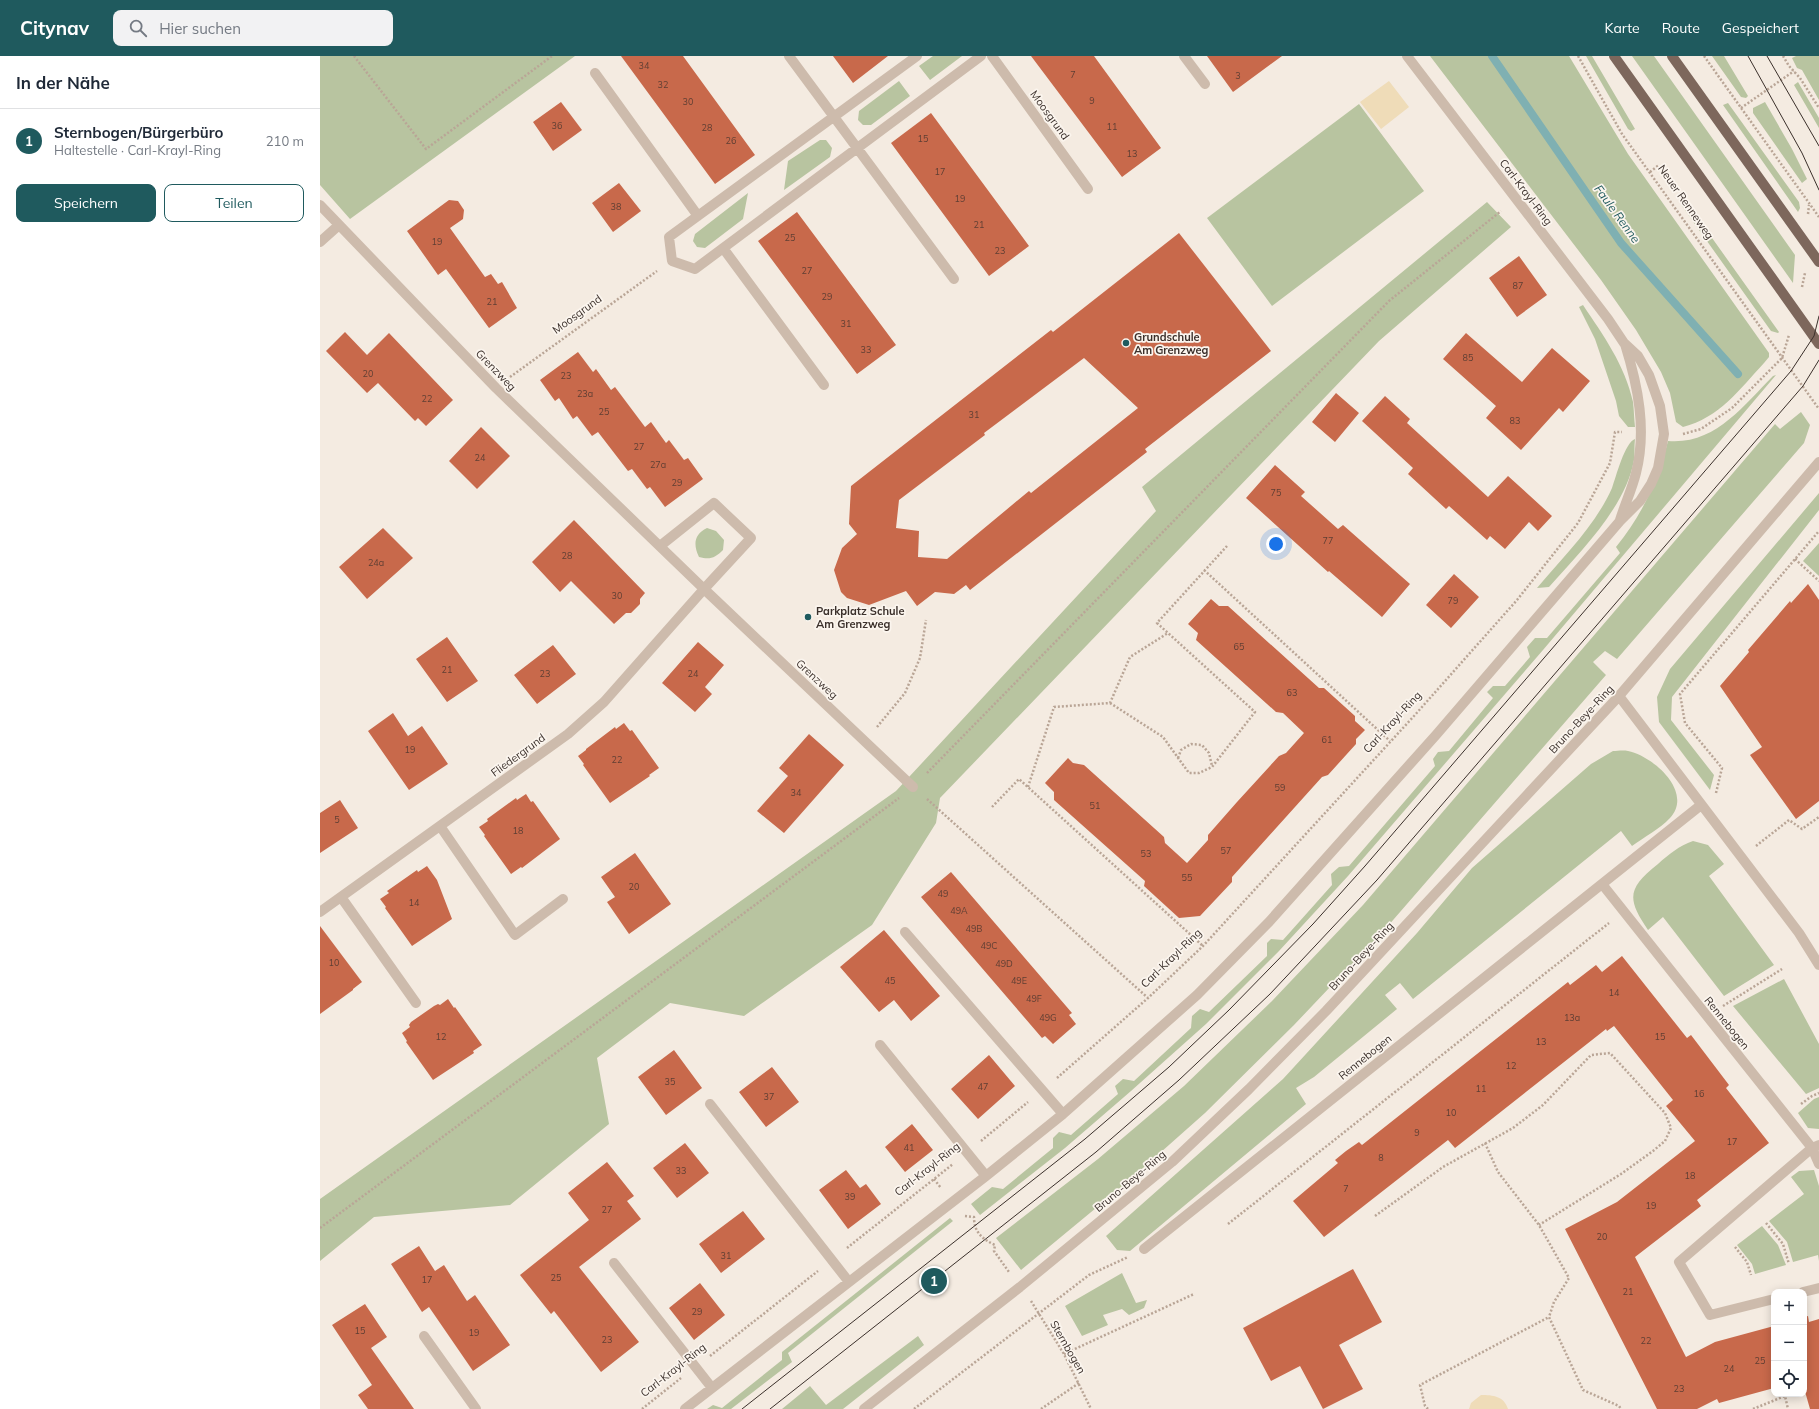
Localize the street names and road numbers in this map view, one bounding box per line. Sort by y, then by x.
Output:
street label: Moosgrund [1027,88,1073,142]
street label: Carl-Krayl-Ring [1497,156,1555,228]
street label: Neuer Renneweg [1655,162,1717,242]
street label: Moosgrund [550,291,604,337]
street label: Grenzweg [473,346,519,394]
street label: Grenzweg [793,656,841,702]
street label: Bruno-Beye-Ring [1546,682,1616,756]
street label: Carl-Krayl-Ring [1360,688,1424,756]
street label: Fliedergrund [488,731,548,779]
street label: Bruno-Beye-Ring [1326,919,1396,993]
street label: Carl-Krayl-Ring [1138,925,1204,991]
street label: Rennebogen [1701,994,1753,1052]
street label: Rennebogen [1336,1031,1394,1083]
street label: Carl-Krayl-Ring [891,1139,963,1199]
street label: Bruno-Beye-Ring [1092,1147,1168,1215]
street label: Sternbogen [1047,1318,1089,1376]
street label: Carl-Krayl-Ring [637,1340,709,1400]

